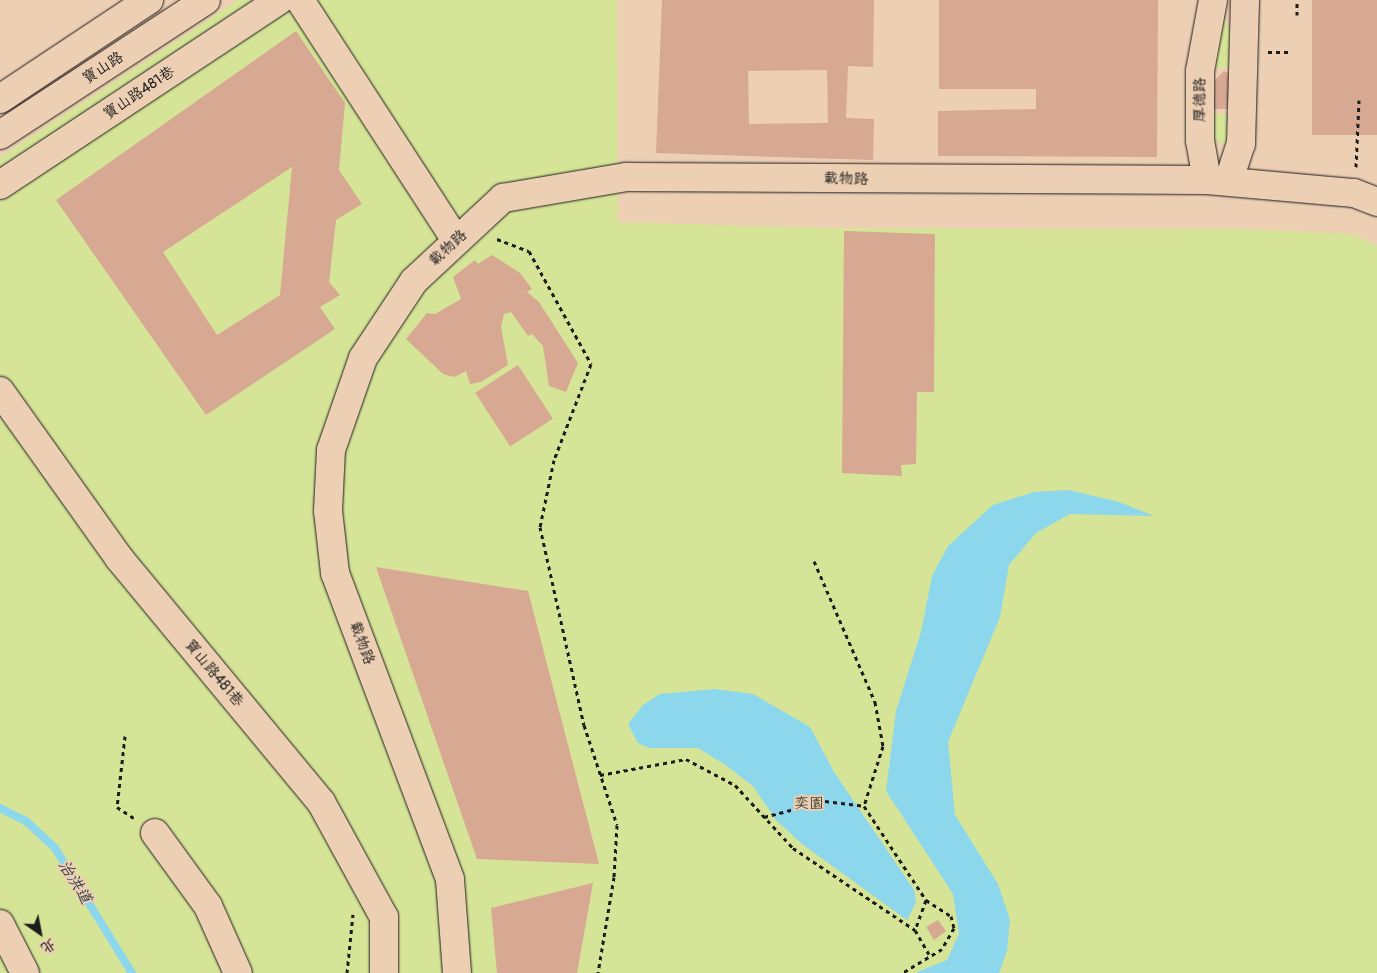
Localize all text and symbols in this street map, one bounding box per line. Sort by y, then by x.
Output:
street label: 寶山路 [79,48,127,88]
street label: 寶山路481巷 [100,63,178,123]
street label: 厚德路 [1191,78,1209,122]
street label: 載物路 [823,170,869,188]
street label: 載物路 [425,226,471,270]
street label: 載物路 [346,619,378,667]
street label: 寶山路481巷 [181,636,247,710]
park label: 奕園 [794,795,824,813]
water label: 治洪道 [54,857,96,907]
north arrow [15,908,65,958]
text: 北 [38,935,59,957]

